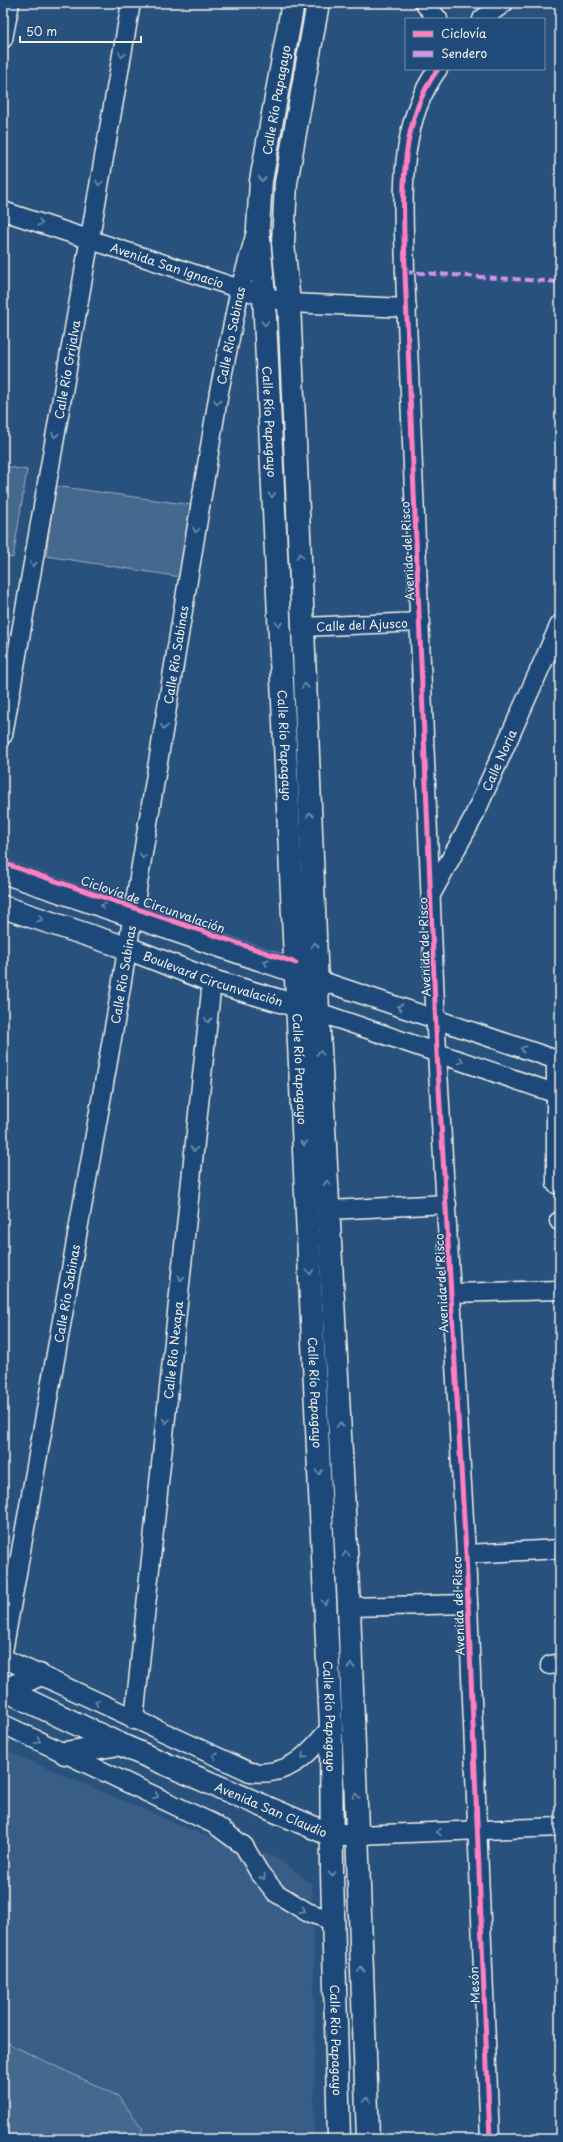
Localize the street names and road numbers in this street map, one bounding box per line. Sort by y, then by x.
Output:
street label: Calle Río Papagayo [257,44,295,156]
street label: Avenida San Ignacio [108,238,227,292]
street label: Calle Río Sabinas [212,284,249,386]
street label: Calle Río Grijalva [49,318,85,421]
street label: Calle Río Papagayo [258,366,281,478]
street label: Avenida del Risco [395,500,419,601]
street label: Calle Río Sabinas [159,604,193,705]
street label: Calle del Ajusco [316,614,408,635]
street label: Calle Río Papagayo [273,689,297,801]
street label: Calle Noria [477,726,521,794]
street label: Ciclovía de Circunvalación [78,871,228,937]
street label: Avenida del Risco [413,897,435,997]
street label: Calle Río Sabinas [106,923,140,1025]
street label: Boulevard Circunvalación [141,946,285,1010]
street label: Calle Río Papagayo [289,1013,312,1125]
street label: Avenida del Risco [429,1232,453,1333]
street label: Calle Río Sabinas [49,1243,84,1344]
street label: Calle Río Nexapa [159,1300,187,1400]
street label: Calle Río Papagayo [304,1337,327,1449]
street label: Avenida del Risco [447,1556,469,1656]
street label: Calle Río Papagayo [319,1660,340,1772]
street label: Avenida San Claudio [212,1777,330,1842]
street label: Mesón [464,1966,484,2004]
street label: Calle Río Papagayo [326,1984,347,2096]

